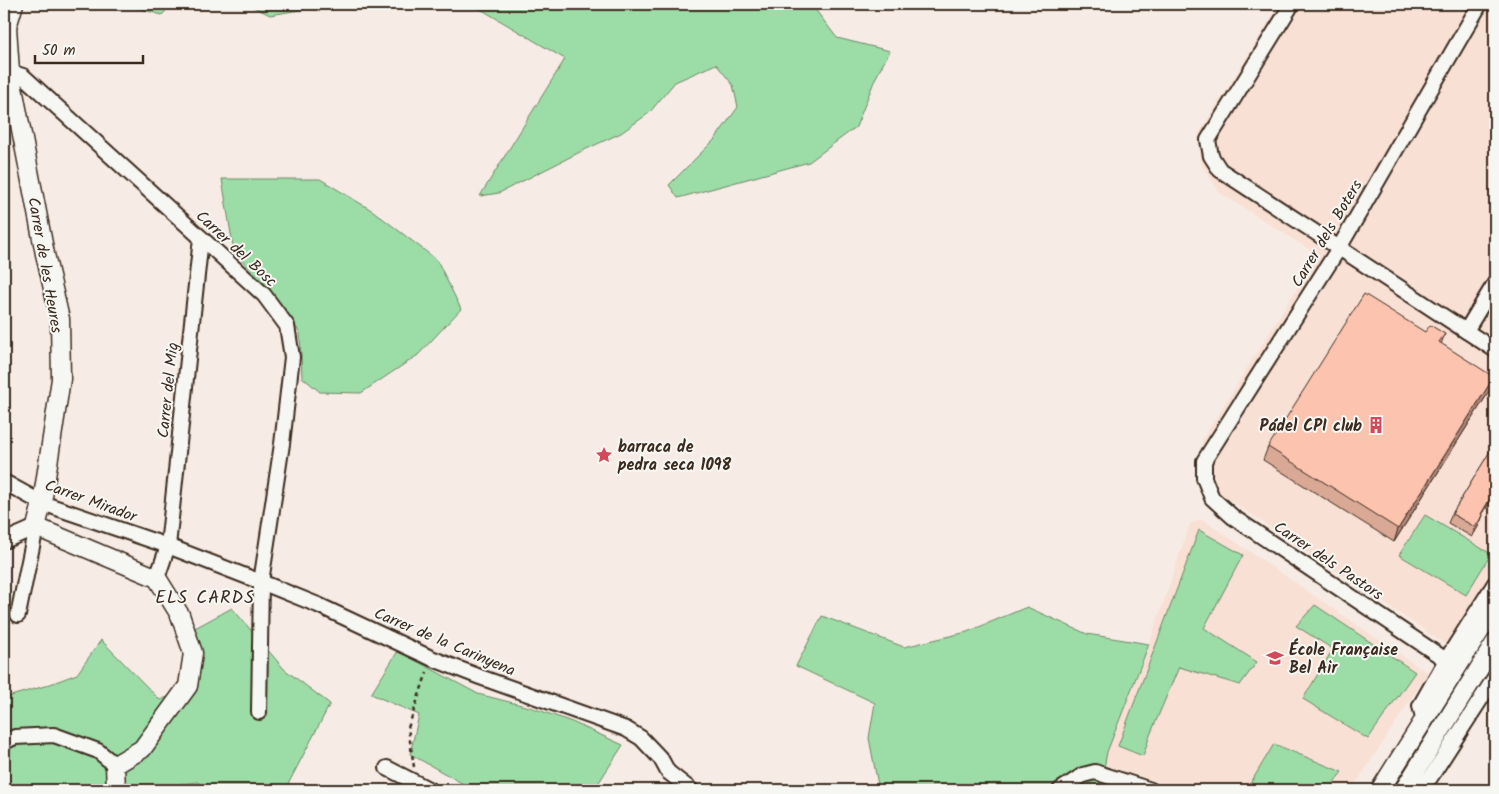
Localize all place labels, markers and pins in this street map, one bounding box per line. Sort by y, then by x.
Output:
place label: Pádel CPI club [1259,414,1362,439]
building icon: Pádel CPI club [1366,415,1386,435]
place label: barraca de pedra seca 1098 [617,435,732,478]
place icon: barraca de pedra seca 1098 [594,445,614,465]
place label: École Française Bel Air [1289,638,1398,681]
school or university icon: École Française Bel Air [1265,648,1285,668]

